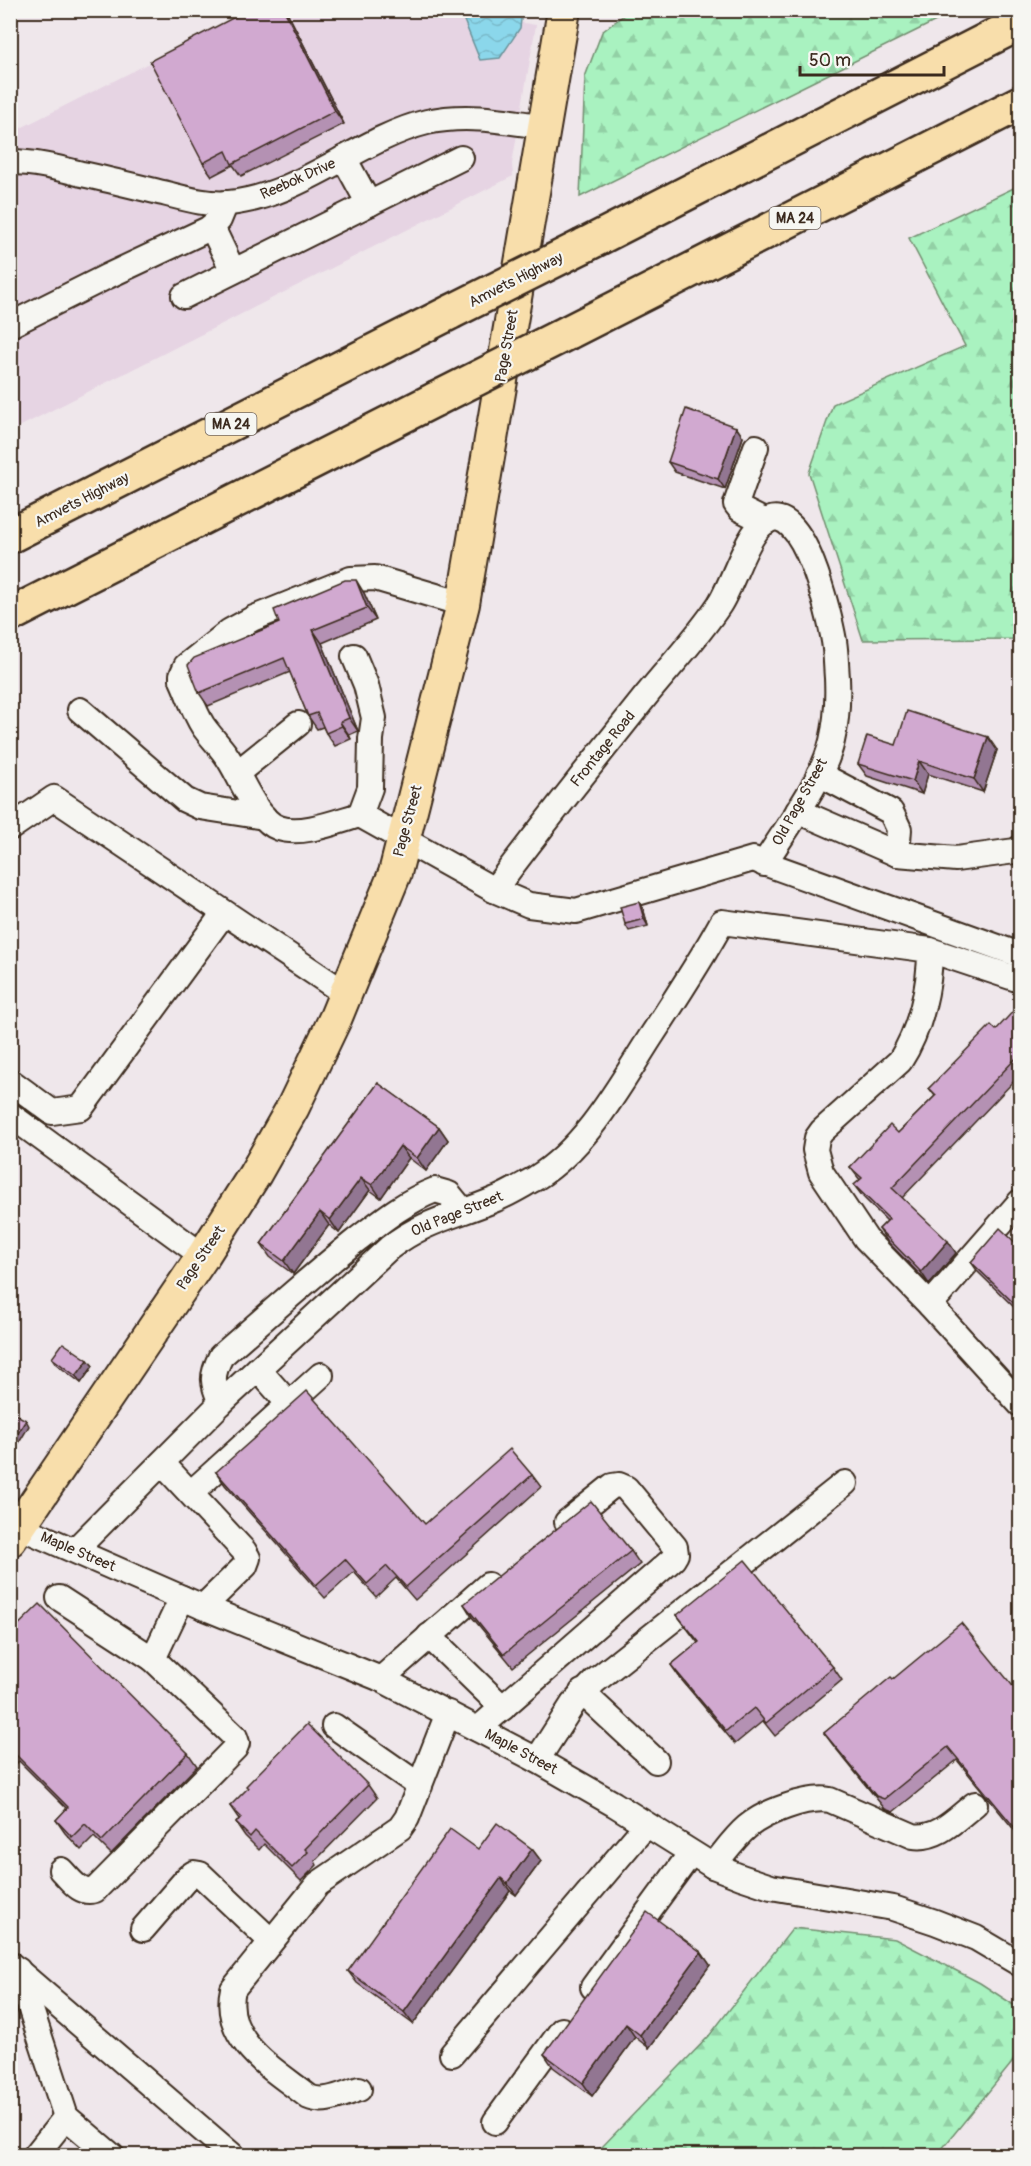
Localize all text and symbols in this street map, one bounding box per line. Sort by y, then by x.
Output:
scale bar [800,39,944,77]
text: 50 m [809,49,851,72]
street label: Reebok Drive [257,154,339,204]
road number: MA 24 [770,207,820,229]
street label: Amvets Highway [466,248,567,312]
street label: Page Street [491,307,523,384]
road number: MA 24 [206,413,256,435]
street label: Amvets Highway [32,468,133,532]
street label: Frontage Road [566,707,640,791]
street label: Old Page Street [768,754,832,849]
street label: Page Street [389,782,427,859]
street label: Old Page Street [408,1187,507,1241]
street label: Page Street [173,1221,230,1294]
street label: Maple Street [38,1528,119,1577]
street label: Maple Street [481,1725,562,1780]

